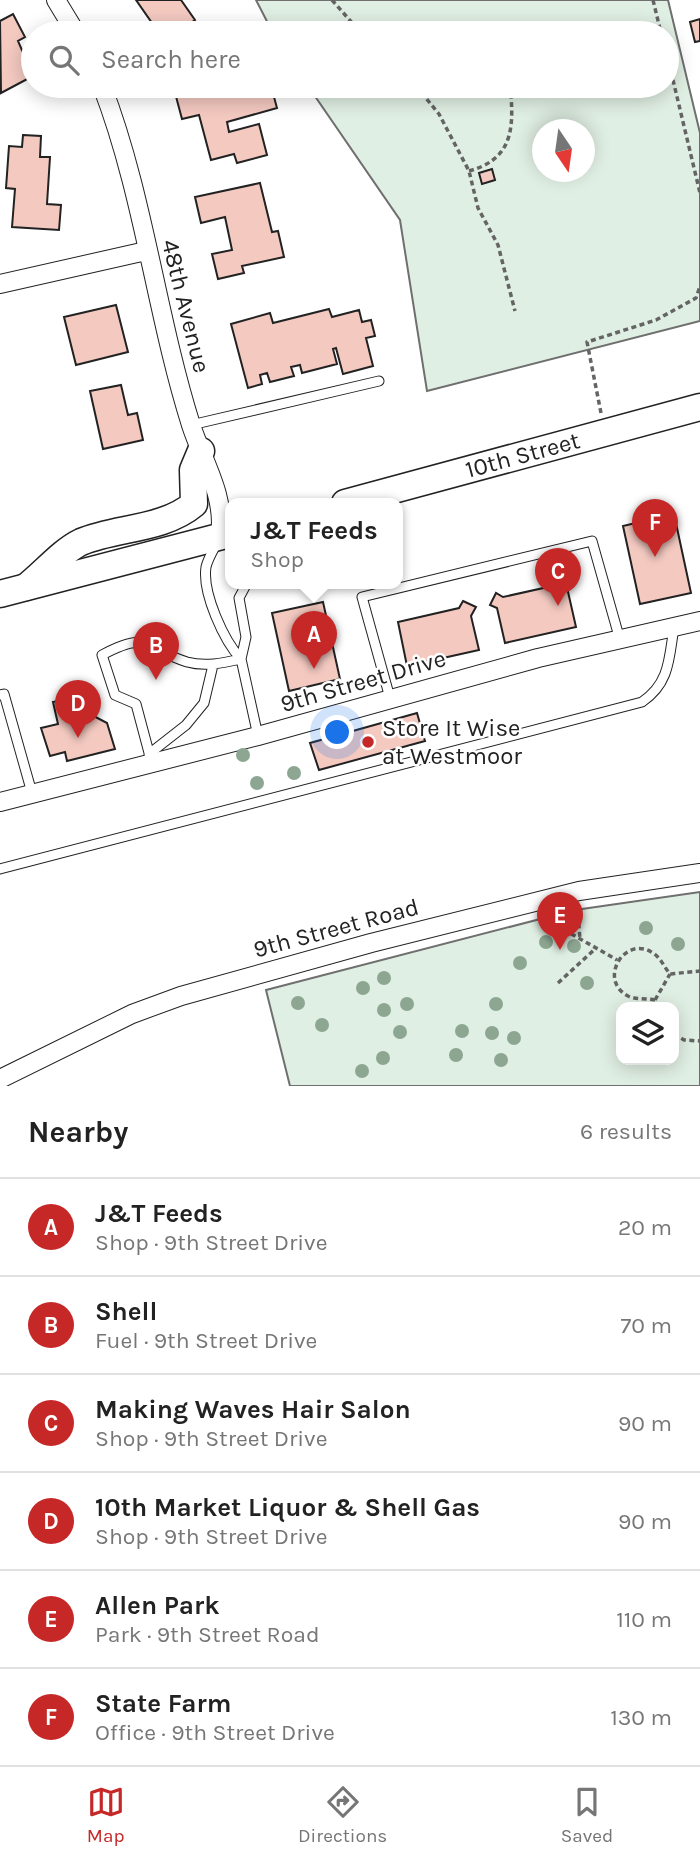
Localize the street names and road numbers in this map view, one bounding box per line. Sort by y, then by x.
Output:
street label: 48th Avenue [156,236,216,376]
street label: 10th Street [462,426,583,484]
street label: 9th Street Drive [277,644,449,718]
street label: 9th Street Road [250,892,422,964]

